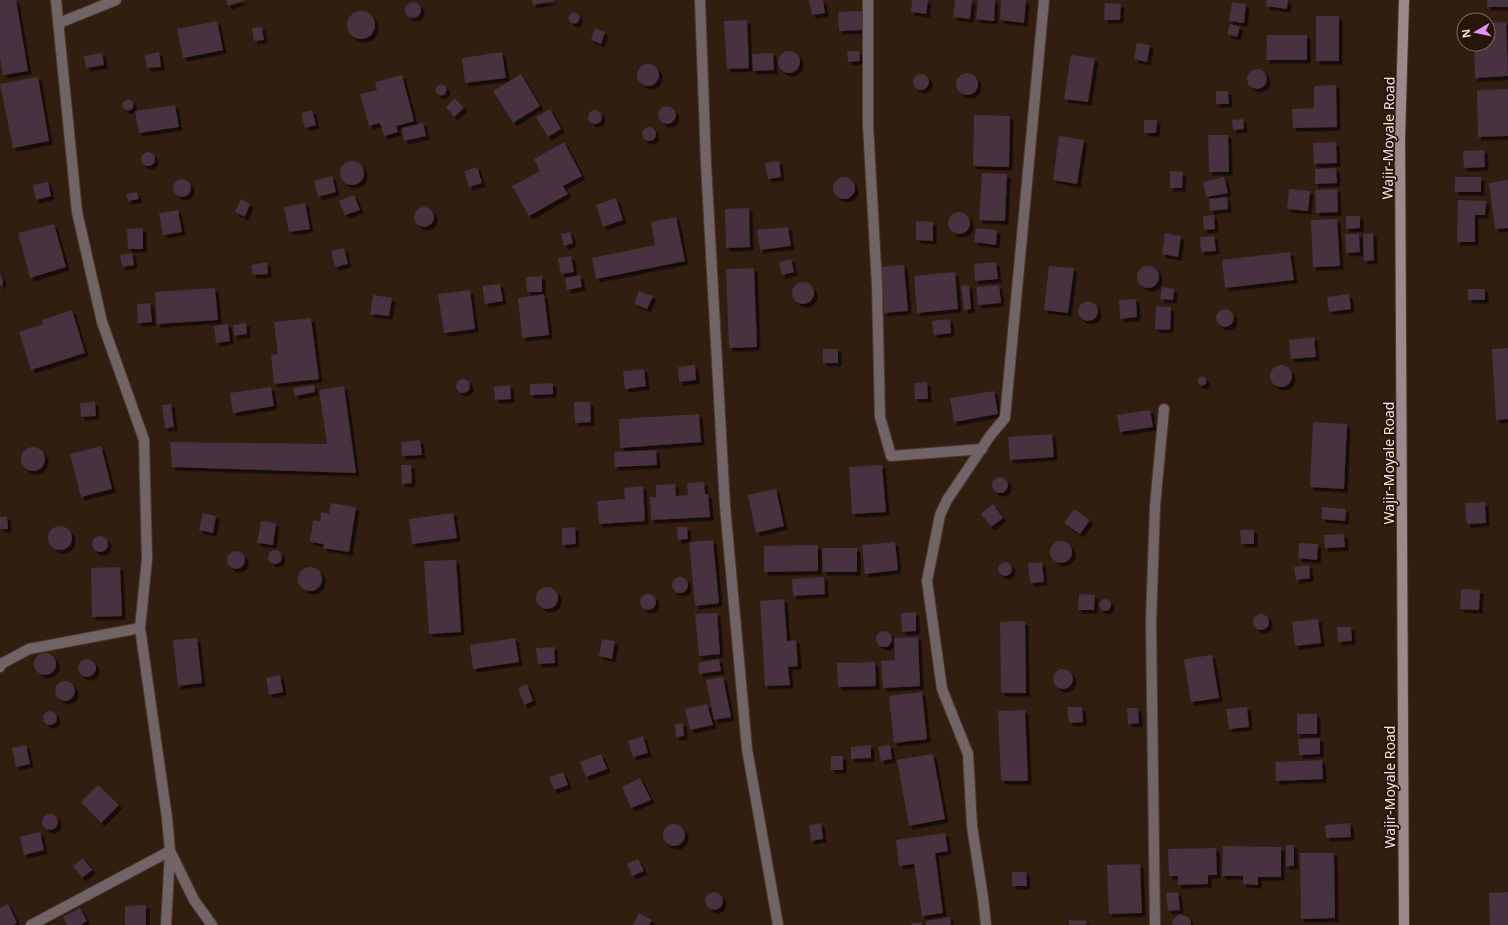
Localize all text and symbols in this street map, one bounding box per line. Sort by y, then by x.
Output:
north arrow [1456,12,1496,52]
text: N [1458,28,1474,39]
street label: Wajir-Moyale Road [1377,76,1399,200]
street label: Wajir-Moyale Road [1379,402,1398,524]
street label: Wajir-Moyale Road [1380,726,1399,848]

